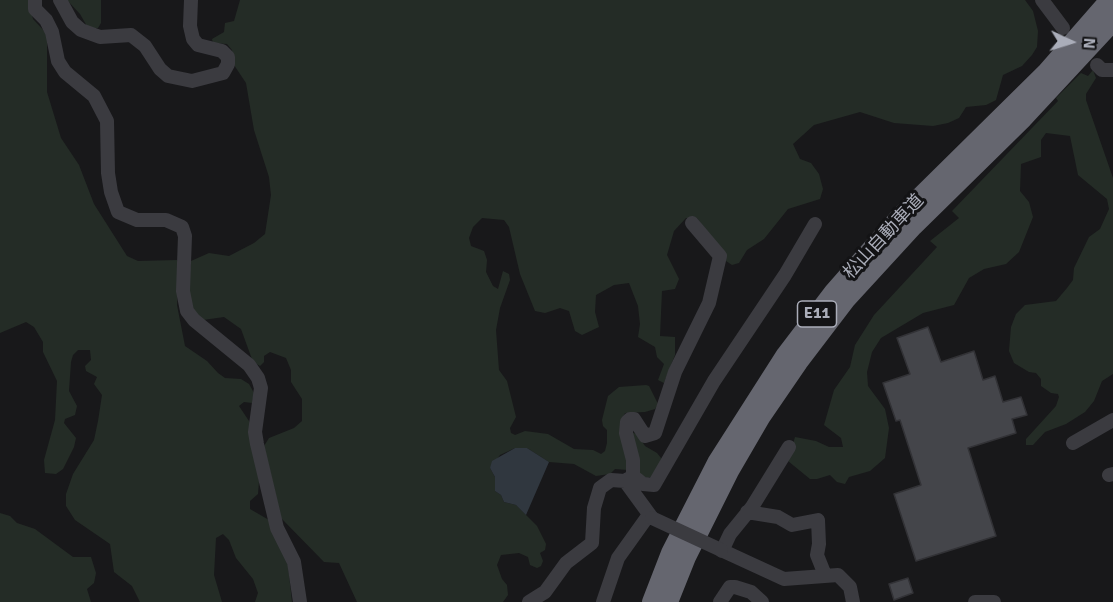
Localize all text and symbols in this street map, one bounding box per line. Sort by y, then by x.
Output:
north arrow [1041,12,1101,72]
text: N [1079,37,1099,50]
street label: 松山自動車道 [839,190,929,284]
road number: E11 [798,301,836,327]

